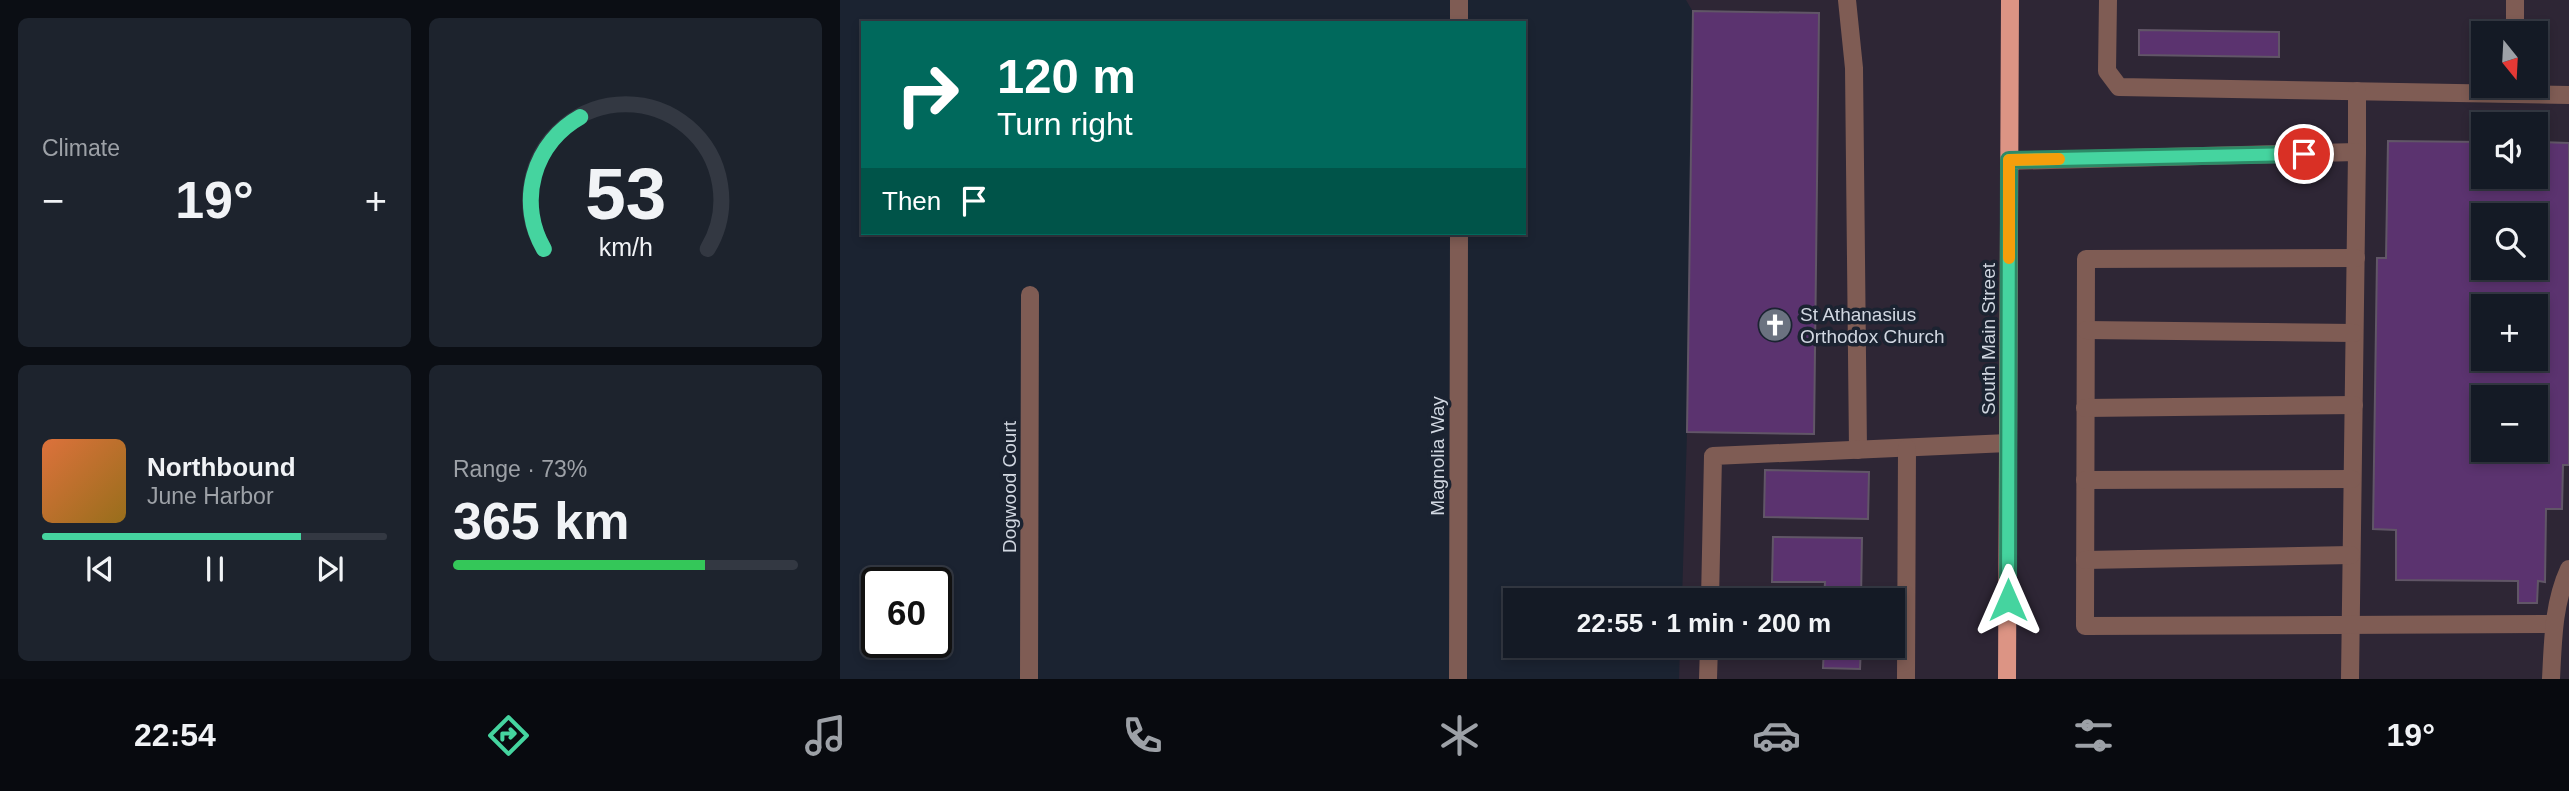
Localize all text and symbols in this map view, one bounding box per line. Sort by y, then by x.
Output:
north arrow [2471,21,2548,98]
map controls [2471,21,2548,462]
icon: right [882,49,973,140]
text: 120 m [997,49,1136,103]
text: Turn right [997,106,1133,142]
button: sound [2471,112,2548,189]
pin [2274,124,2334,184]
text: Climate [42,135,120,161]
icon: arrive [2285,135,2323,173]
text: 53 [585,153,666,234]
text: 19° [175,171,254,229]
text: − [42,180,64,222]
text: + [365,180,387,222]
icon: arrive [955,182,993,220]
text: Then [882,186,941,216]
button: search [2471,203,2548,280]
text: km/h [598,232,653,260]
street label: South Main Street [1978,262,1999,415]
button: + [2471,294,2548,371]
place label: St Athanasius Orthodox Church [1800,304,1945,347]
church icon: St Athanasius Orthodox Church [1756,306,1794,344]
button: − [2471,385,2548,462]
street label: Magnolia Way [1427,396,1448,516]
street label: Dogwood Court [999,420,1020,553]
text: Northbound [147,452,296,482]
text: Range · 73% [453,456,587,482]
text: June Harbor [147,483,274,509]
text: 365 km [453,492,629,550]
icon: previous [81,550,119,588]
icon: pause [196,550,234,588]
icon: next [311,550,349,588]
position arrow [1971,563,2045,637]
speed limit sign: 60 [861,567,952,658]
text: 22:55 · 1 min · 200 m [1577,608,1831,638]
icon: directions [484,711,533,760]
icon: music [801,711,850,760]
icon: phone [1118,711,1167,760]
icon: climate [1435,711,1484,760]
icon: car [1752,711,1801,760]
icon: filters [2069,711,2118,760]
text: 22:54 [134,717,216,753]
text: 19° [2387,717,2435,753]

